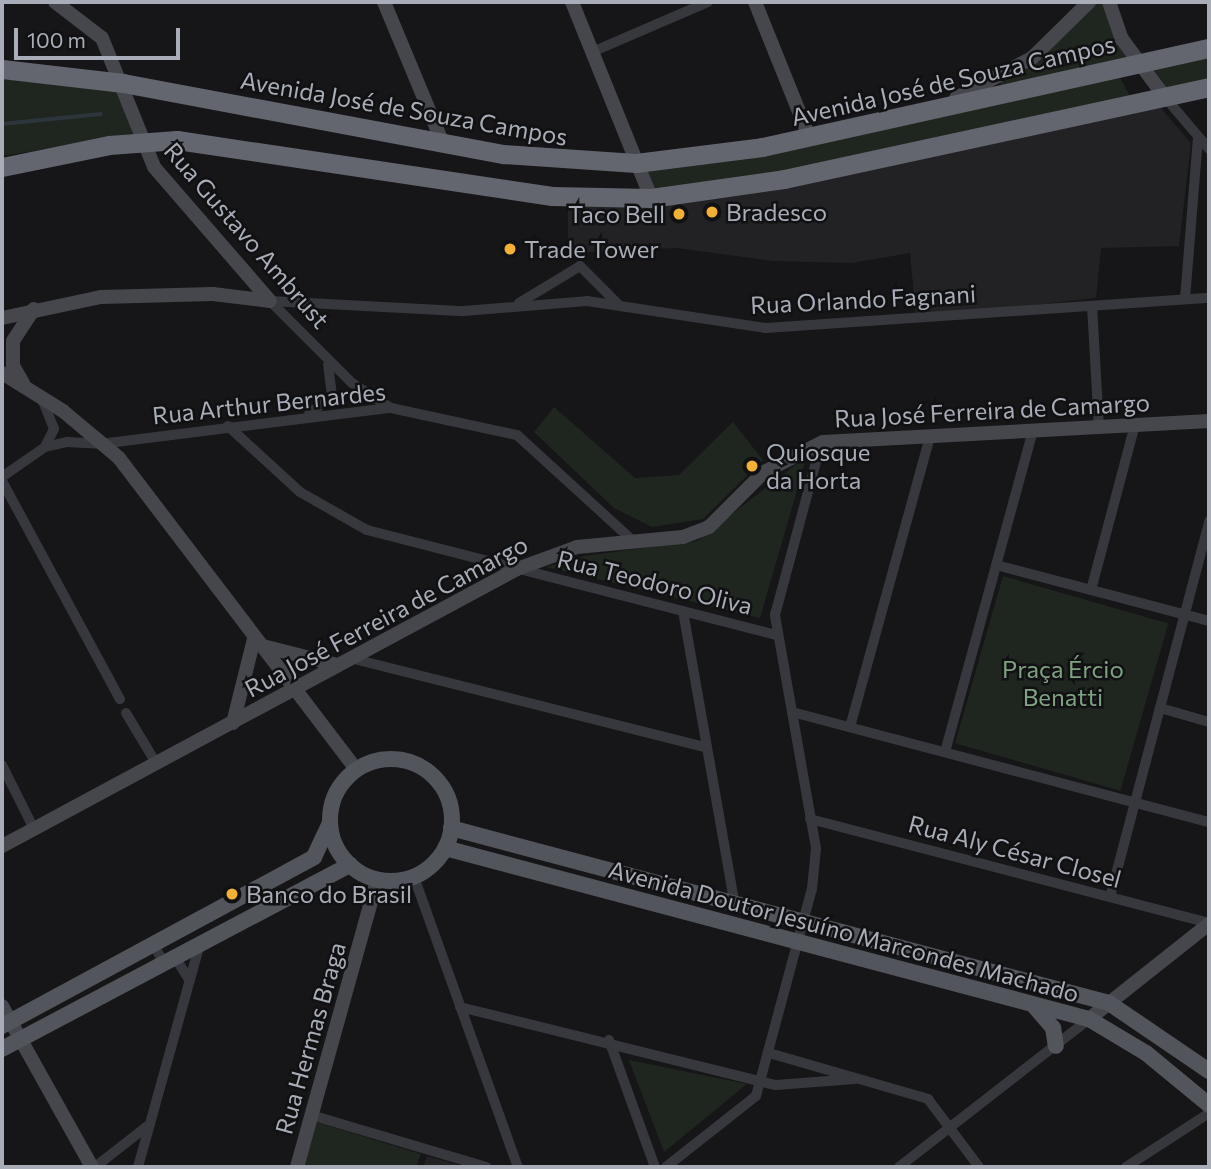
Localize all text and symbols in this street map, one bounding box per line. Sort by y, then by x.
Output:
scale bar [18,14,184,58]
text: 100 m [27,27,86,52]
street label: Avenida José de Souza Campos [788,29,1118,131]
street label: Avenida José de Souza Campos [238,65,570,151]
street label: Rua Gustavo Ambrust [158,136,336,334]
place label: Bradesco [726,198,827,226]
place label: Taco Bell [568,200,665,228]
marker: Bradesco [704,204,720,220]
marker: Taco Bell [671,206,687,222]
place label: Trade Tower [524,235,659,263]
marker: Trade Tower [502,241,518,257]
street label: Rua Orlando Fagnani [749,279,977,319]
street label: Rua Arthur Bernardes [151,376,387,430]
street label: Rua José Ferreira de Camargo [833,387,1151,433]
place label: Quiosque da Horta [766,438,870,494]
marker: Quiosque da Horta [744,458,760,474]
street label: Rua José Ferreira de Camargo [240,529,532,703]
street label: Rua Teodoro Oliva [555,544,755,620]
park label: Praça Ércio Benatti [1002,655,1124,711]
street label: Rua Aly César Closel [905,809,1125,893]
street label: Avenida Doutor Jesuíno Marcondes Machado [606,854,1082,1008]
place label: Banco do Brasil [246,880,412,908]
marker: Banco do Brasil [224,886,240,902]
street label: Rua Hermas Braga [269,939,351,1137]

